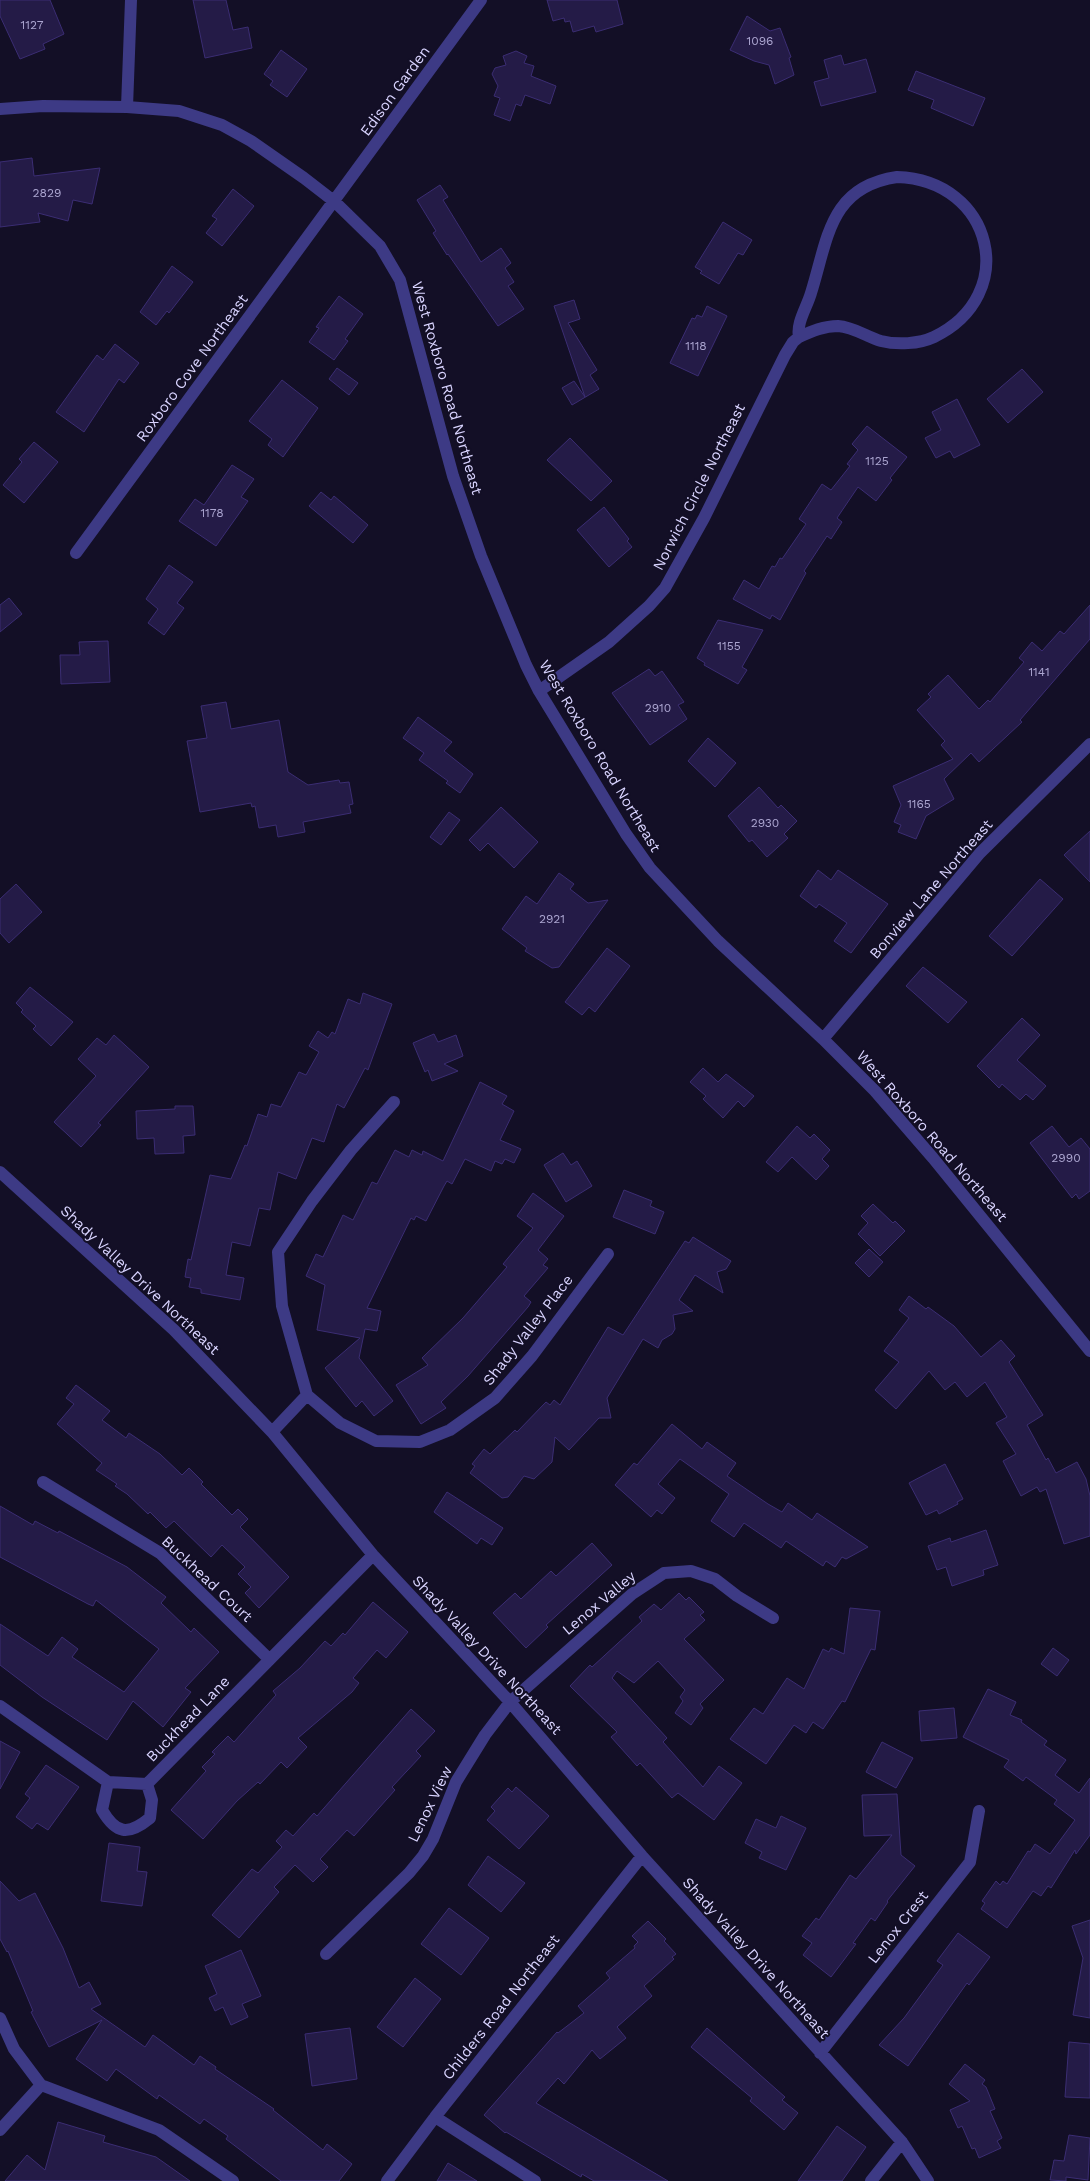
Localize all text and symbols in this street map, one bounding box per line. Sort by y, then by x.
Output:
house number: 1127 [21,18,44,32]
house number: 1096 [747,34,773,48]
street label: Edison Garden [356,43,434,139]
house number: 2829 [33,186,61,200]
street label: West Roxboro Road Northeast [408,279,486,497]
street label: Roxboro Cove Northeast [132,290,252,445]
house number: 1118 [685,339,707,353]
street label: Norwich Circle Northeast [649,400,749,573]
house number: 1125 [865,454,889,468]
house number: 1178 [200,506,224,520]
house number: 1155 [717,639,741,653]
street label: West Roxboro Road Northeast [535,657,665,856]
house number: 1141 [1028,665,1050,679]
house number: 2910 [645,701,671,715]
house number: 1165 [907,797,931,811]
street label: Bonview Lane Northeast [866,815,997,962]
house number: 2930 [751,816,779,830]
house number: 2921 [539,912,565,926]
street label: West Roxboro Road Northeast [853,1047,1012,1226]
house number: 2990 [1051,1151,1081,1165]
street label: Shady Valley Drive Northeast [57,1201,224,1359]
street label: Shady Valley Place [479,1271,577,1389]
street label: Buckhead Court [158,1532,257,1626]
street label: Lenox Valley [559,1567,640,1639]
street label: Shady Valley Drive Northeast [408,1572,566,1739]
street label: Buckhead Lane [143,1672,233,1766]
street label: Lenox View [404,1763,456,1845]
street label: Shady Valley Drive Northeast [679,1874,834,2043]
street label: Lenox Crest [864,1887,932,1967]
street label: Childers Road Northeast [439,1930,564,2083]

